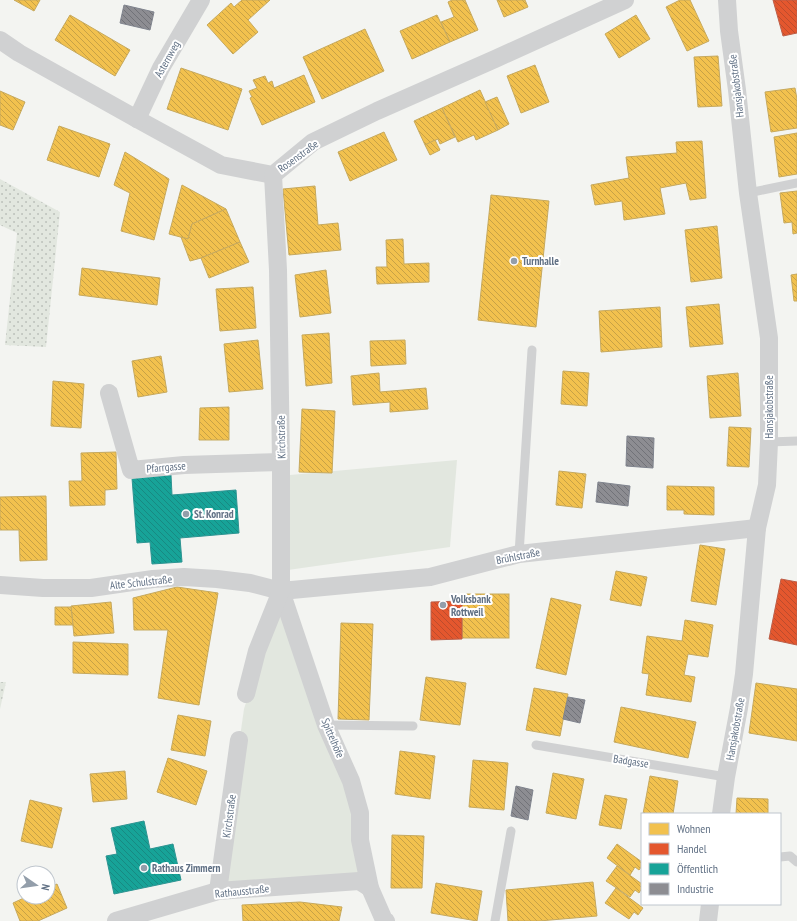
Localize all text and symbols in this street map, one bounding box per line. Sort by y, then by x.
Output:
street label: Asternweg [151,38,183,80]
street label: Hansjakobstraße [725,53,747,118]
street label: Rosenstraße [275,136,321,175]
place label: Turnhalle [522,254,559,268]
marker: Turnhalle [509,256,519,266]
street label: Hansjakobstraße [762,375,776,439]
street label: Kirchstraße [274,415,288,459]
street label: Pfarrgasse [146,458,187,476]
place label: St. Konrad [194,507,234,521]
marker: St. Konrad [181,509,191,519]
street label: Brühlstraße [495,545,542,567]
street label: Alte Schulstraße [109,572,173,592]
place label: Volksbank Rottweil [450,592,491,619]
marker: Volksbank Rottweil [438,600,448,610]
street label: Hansjakobstraße [723,696,747,761]
street label: Spittelhöfe [318,716,348,760]
street label: Badgasse [612,751,650,771]
street label: Kirchstraße [219,793,239,839]
legend [641,813,781,905]
text: Wohnen [677,821,711,836]
text: Handel [677,841,707,856]
place label: Rathaus Zimmern [152,861,221,875]
text: Öffentlich [677,861,718,876]
marker: Rathaus Zimmern [139,863,149,873]
north arrow [16,865,56,905]
street label: Rathausstraße [214,881,270,901]
text: Industrie [677,881,714,896]
text: N [38,883,53,892]

